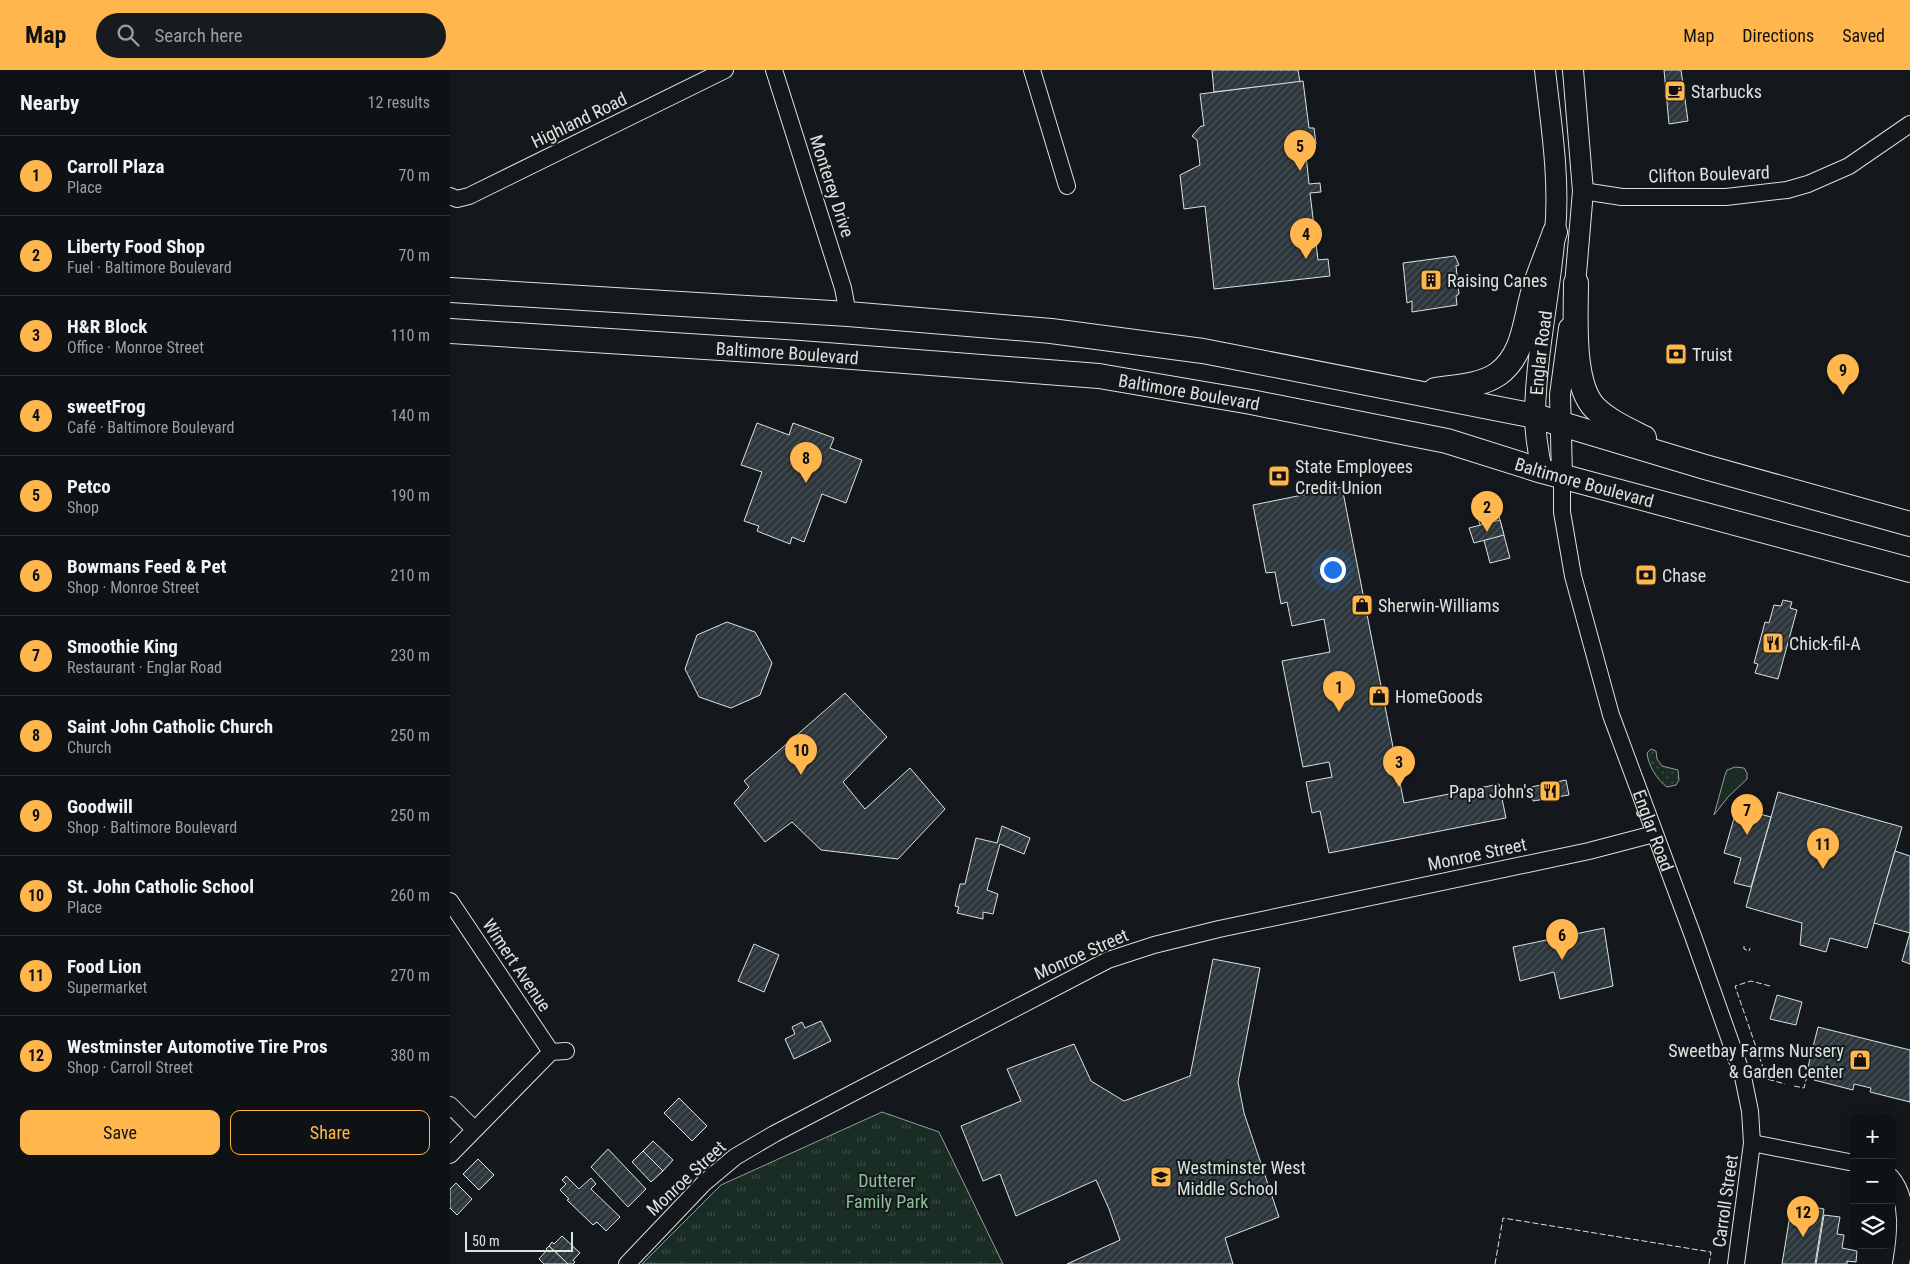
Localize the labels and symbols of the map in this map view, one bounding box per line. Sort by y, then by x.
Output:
cafe icon: Starbucks [1663,79,1687,103]
place label: Starbucks [1691,81,1762,102]
street label: Highland Road [528,88,630,152]
pin: 5 [1284,130,1316,171]
street label: Monterey Drive [806,132,858,240]
street label: Clifton Boulevard [1648,161,1770,187]
pin: 4 [1290,218,1322,259]
building icon: Raising Canes [1419,268,1443,292]
place label: Raising Canes [1447,270,1548,291]
street label: Englar Road [1525,309,1556,396]
street label: Baltimore Boulevard [715,337,859,368]
bank icon: Truist [1664,342,1688,366]
place label: Truist [1692,344,1733,365]
pin: 9 [1827,354,1859,395]
street label: Baltimore Boulevard [1117,369,1262,414]
pin: 8 [790,442,822,483]
street label: Baltimore Boulevard [1512,453,1656,511]
place label: State Employees Credit Union [1295,456,1413,498]
bank icon: State Employees Credit Union [1267,464,1291,488]
pin: 2 [1471,491,1503,532]
your location [1320,557,1346,583]
bank icon: Chase [1634,563,1658,587]
place label: Chase [1662,565,1706,586]
shop icon: Sherwin-Williams [1350,593,1374,617]
place label: Sherwin-Williams [1378,595,1500,616]
restaurant icon: Chick-fil-A [1761,631,1785,655]
place label: Chick-fil-A [1789,633,1861,654]
pin: 1 [1323,671,1355,712]
shop icon: HomeGoods [1367,684,1391,708]
place label: HomeGoods [1395,686,1483,707]
pin: 10 [785,734,817,775]
pin: 3 [1383,746,1415,787]
restaurant icon: Papa John's [1538,779,1562,803]
place label: Papa John's [1449,781,1534,802]
street label: Englar Road [1629,787,1678,874]
pin: 7 [1731,794,1763,835]
pin: 11 [1807,828,1839,869]
street label: Monroe Street [1426,833,1528,875]
street label: Wimert Avenue [478,915,556,1015]
pin: 6 [1546,919,1578,960]
street label: Monroe Street [1031,924,1131,984]
place label: Sweetbay Farms Nursery & Garden Center [1668,1040,1845,1082]
shop icon: Sweetbay Farms Nursery & Garden Center [1848,1048,1872,1072]
street label: Monroe Street [642,1136,730,1220]
street label: Carroll Street [1708,1153,1742,1249]
place label: Westminster West Middle School [1177,1157,1306,1199]
school or university icon: Westminster West Middle School [1149,1165,1173,1189]
park label: Dutterer Family Park [846,1170,928,1212]
pin: 12 [1787,1196,1819,1237]
scale bar [465,1229,572,1252]

